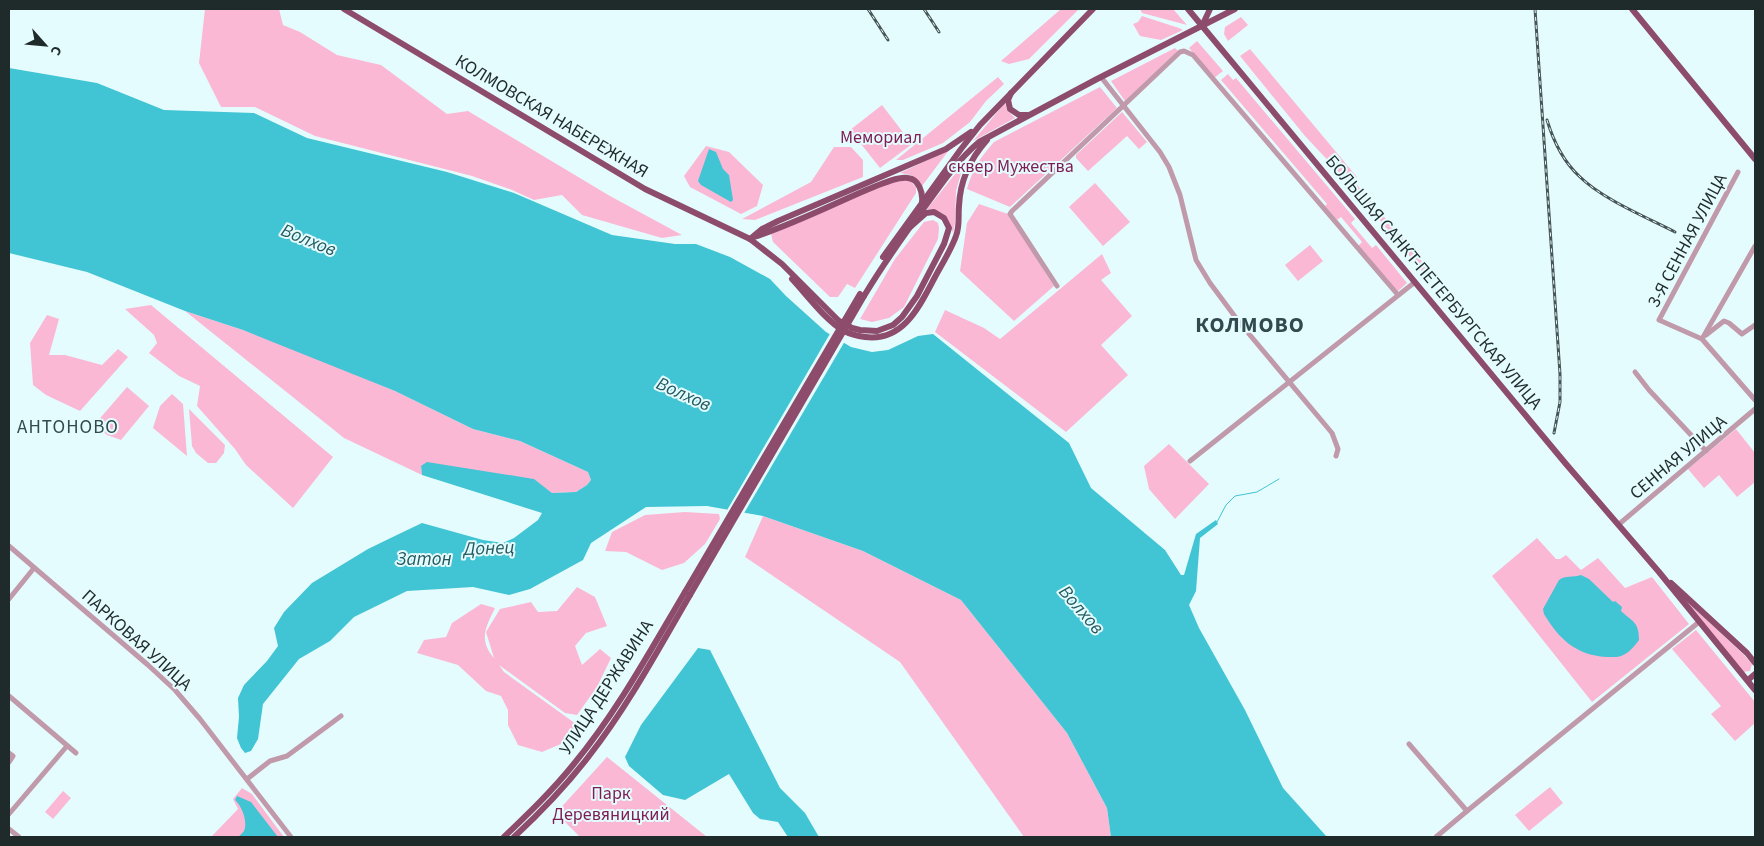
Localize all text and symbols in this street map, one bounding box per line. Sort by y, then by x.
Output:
north arrow [20,20,70,70]
text: С [45,42,66,59]
street label: КОЛМОВСКАЯ НАБЕРЕЖНАЯ [450,49,653,184]
park label: Мемориал [840,125,922,150]
street label: БОЛЬШАЯ САНКТ-ПЕТЕРБУРГСКАЯ УЛИЦА [1319,150,1548,415]
park label: сквер Мужества [948,154,1074,179]
street label: 3-Я СЕННАЯ УЛИЦА [1642,169,1733,311]
water label: Волхов [277,217,340,264]
district label: КОЛМОВО [1195,309,1305,341]
water label: Волхов [652,370,715,418]
street label: СЕННАЯ УЛИЦА [1624,409,1732,505]
district label: АНТОНОВО [17,414,119,441]
water label: Донец [462,534,515,563]
water label: Затон [396,546,452,573]
water label: Волхов [1052,580,1110,640]
street label: ПАРКОВАЯ УЛИЦА [76,584,198,697]
street label: УЛИЦА ДЕРЖАВИНА [553,615,659,759]
park label: Парк Деревяницкий [552,781,670,827]

